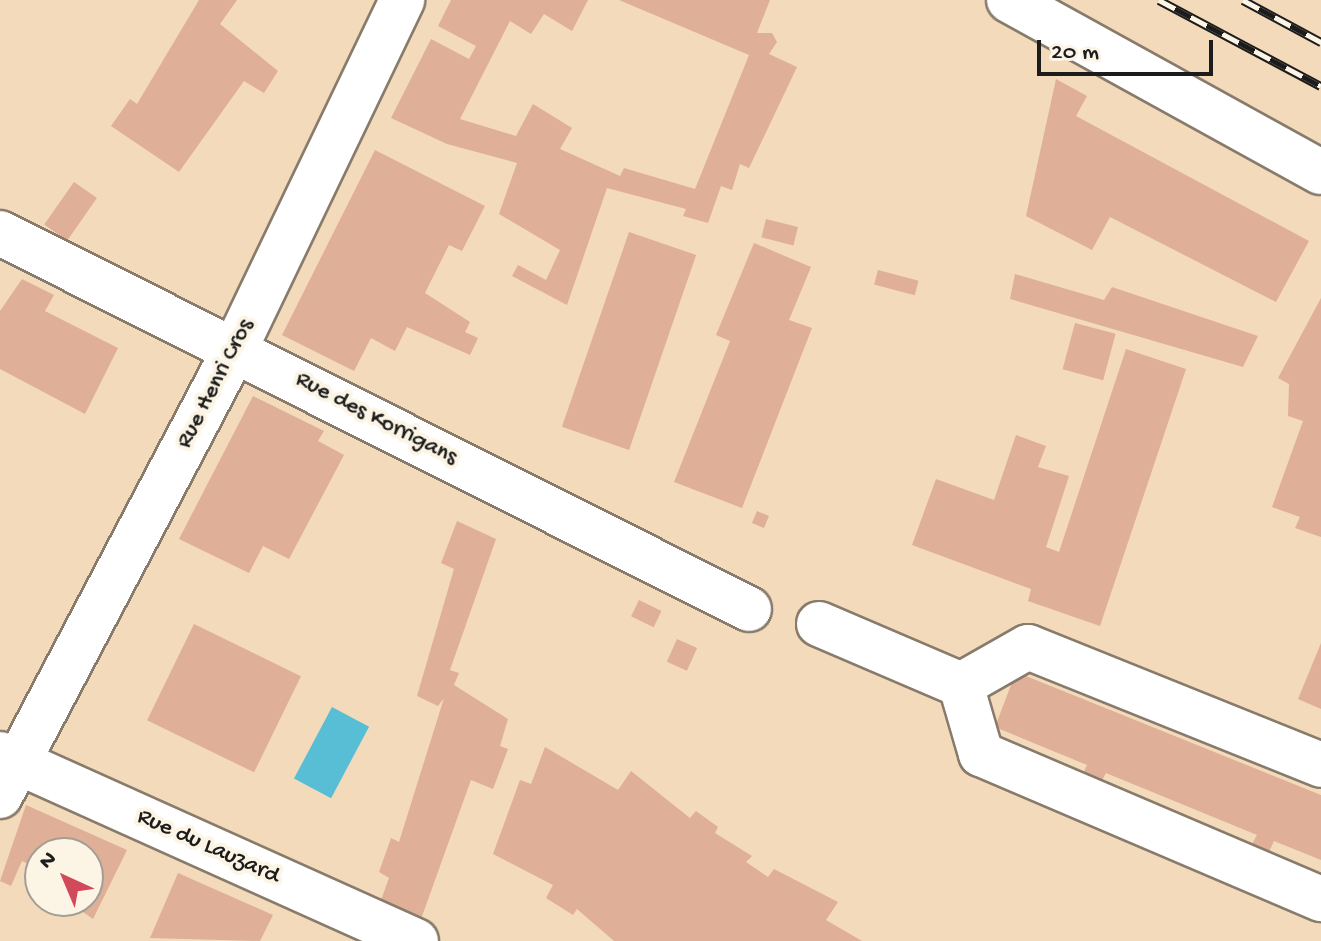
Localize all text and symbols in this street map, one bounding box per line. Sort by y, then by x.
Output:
scale bar [1041,24,1217,74]
text: 20 m [1051,39,1099,68]
street label: Rue Henri Cros [171,314,261,454]
street label: Rue des Korrigans [290,366,462,472]
street label: Rue du Lauzard [132,803,284,891]
north arrow [24,837,104,917]
text: N [35,847,63,876]

